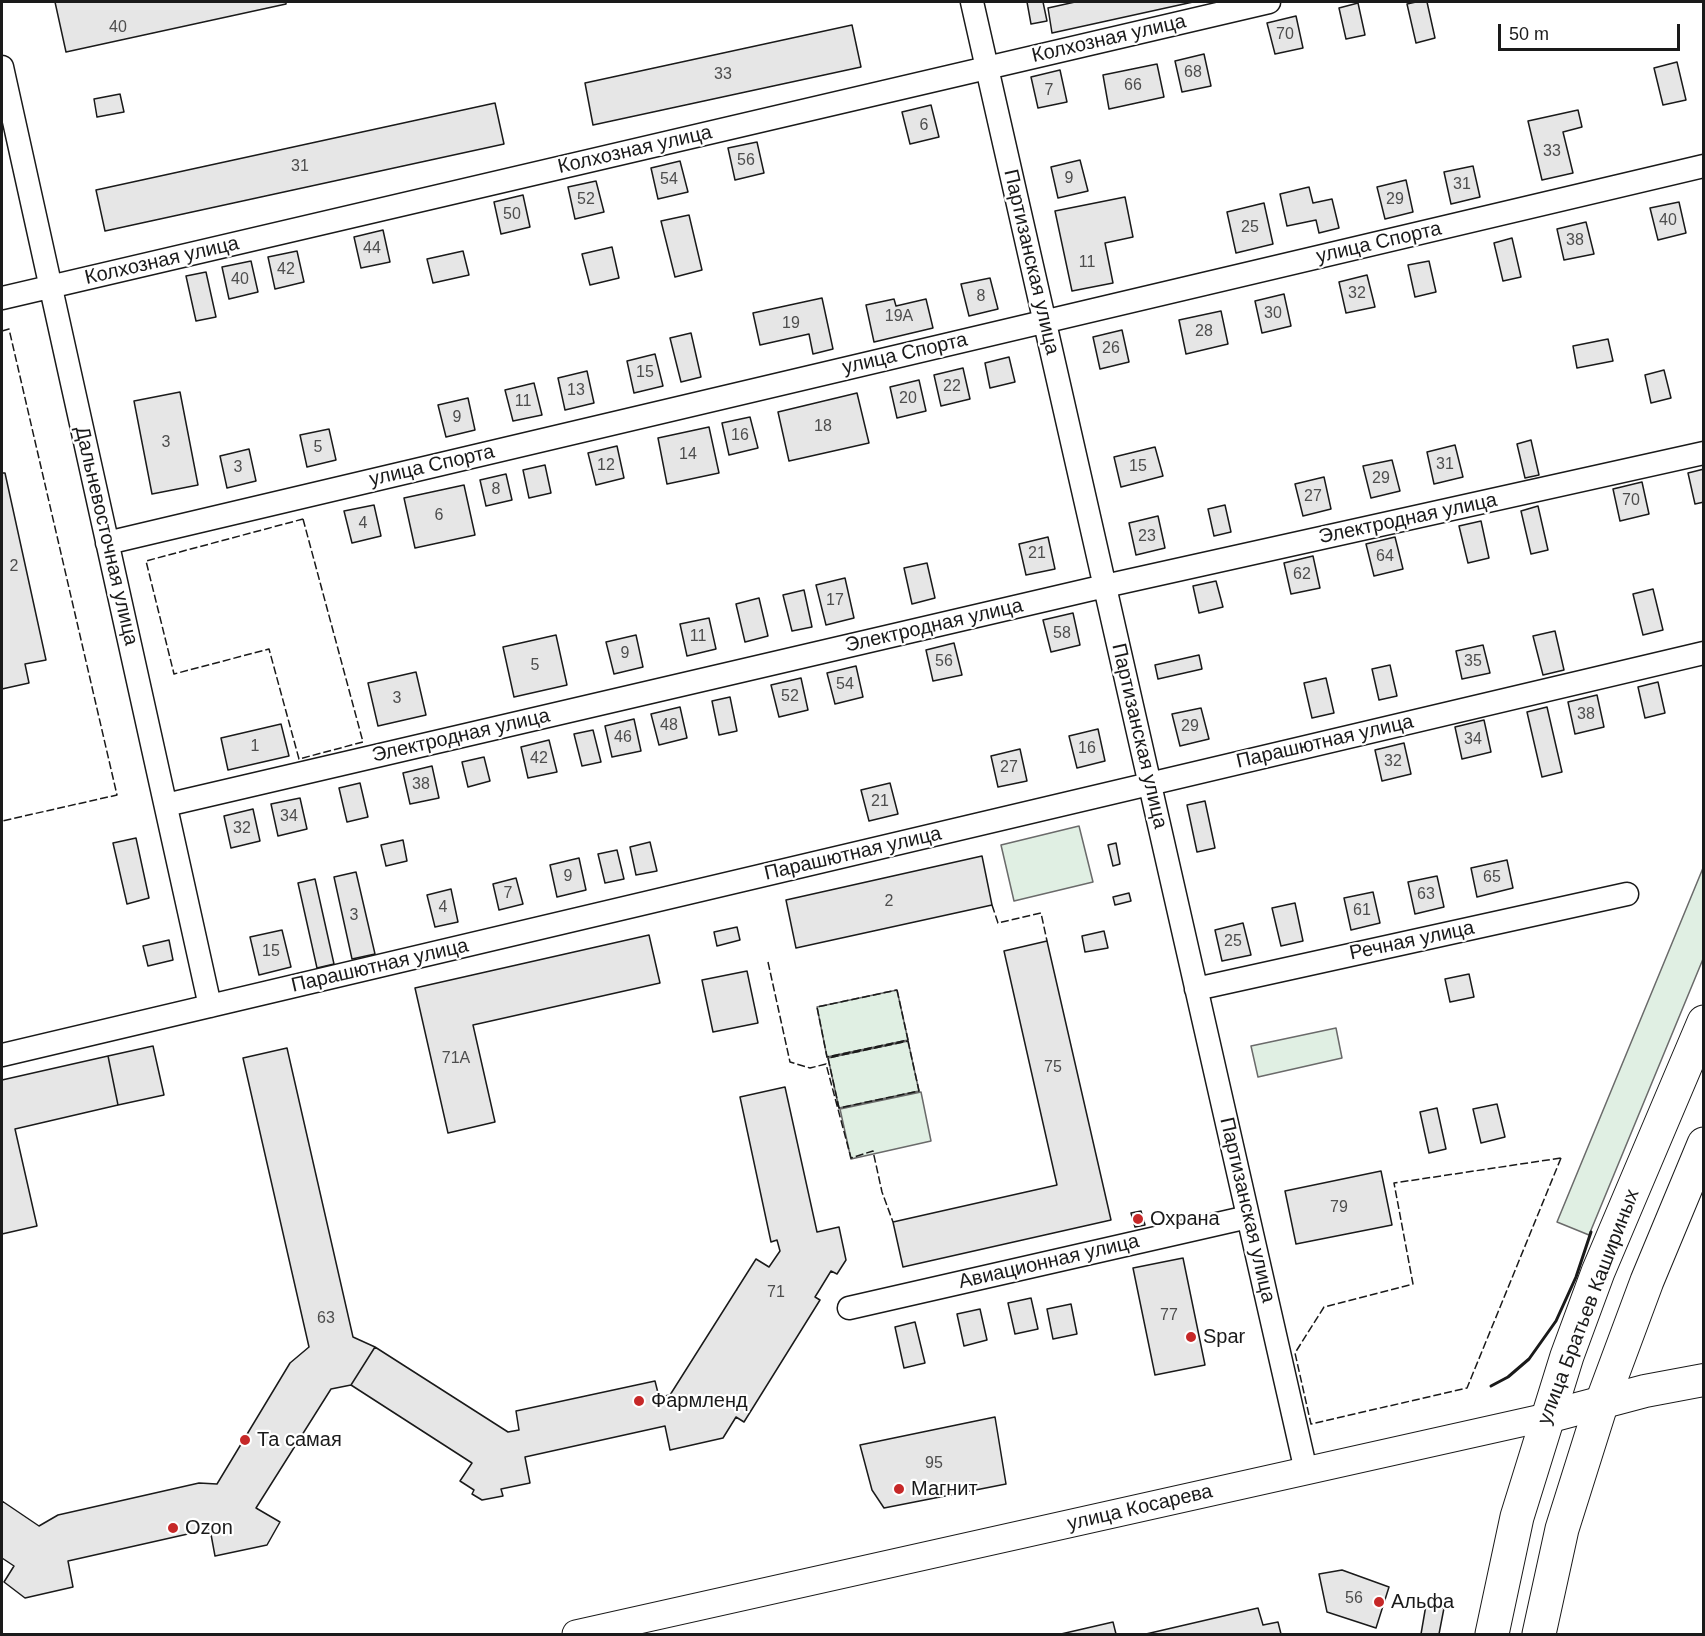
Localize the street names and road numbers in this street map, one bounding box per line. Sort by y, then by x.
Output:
street label: Колхозная улица [1030,10,1188,68]
street label: Колхозная улица [556,121,714,179]
street label: Партизанская улица [998,167,1064,357]
street label: улица Спорта [1314,217,1444,269]
street label: Колхозная улица [83,232,241,290]
street label: улица Спорта [840,328,970,380]
street label: Дальневосточная улица [69,424,143,648]
street label: улица Спорта [367,440,497,492]
street label: Электродная улица [1317,488,1499,550]
street label: Электродная улица [843,594,1025,658]
street label: Партизанская улица [1106,641,1172,831]
street label: Электродная улица [370,704,552,768]
street label: Парашютная улица [1234,710,1416,774]
street label: Парашютная улица [762,822,944,886]
street label: Речная улица [1347,916,1477,966]
street label: Парашютная улица [289,934,471,998]
street label: Партизанская улица [1214,1115,1280,1305]
street label: улица Братьев Кашириных [1533,1186,1645,1428]
street label: Авиационная улица [956,1230,1142,1294]
street label: улица Косарева [1065,1480,1215,1536]

